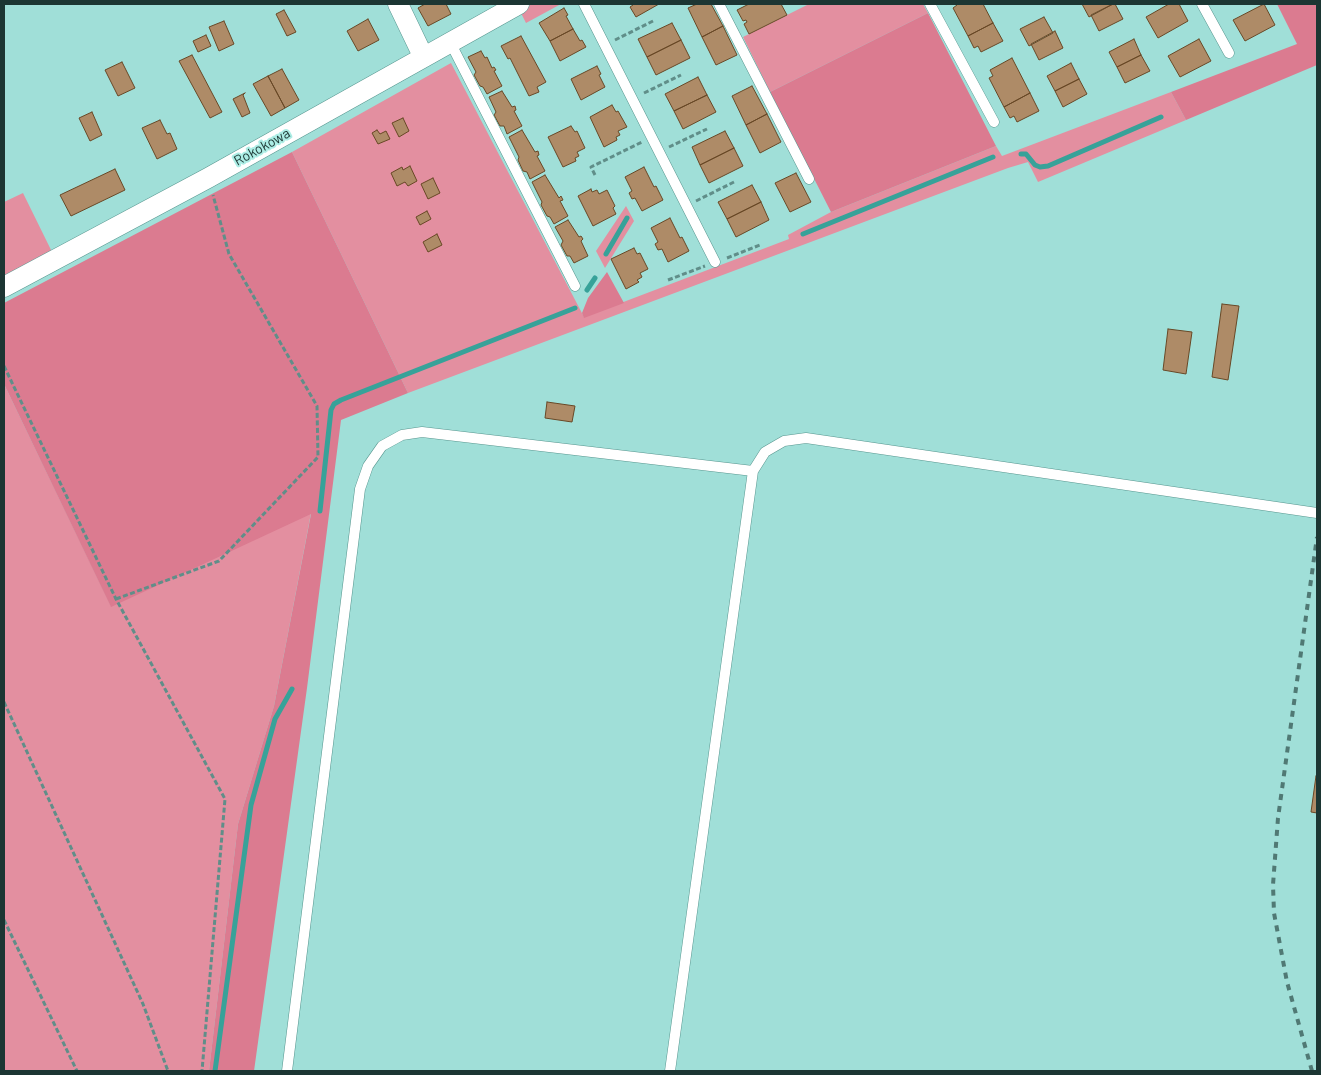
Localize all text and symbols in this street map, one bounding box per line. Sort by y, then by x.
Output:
street label: Rokokowa [231,125,293,169]

